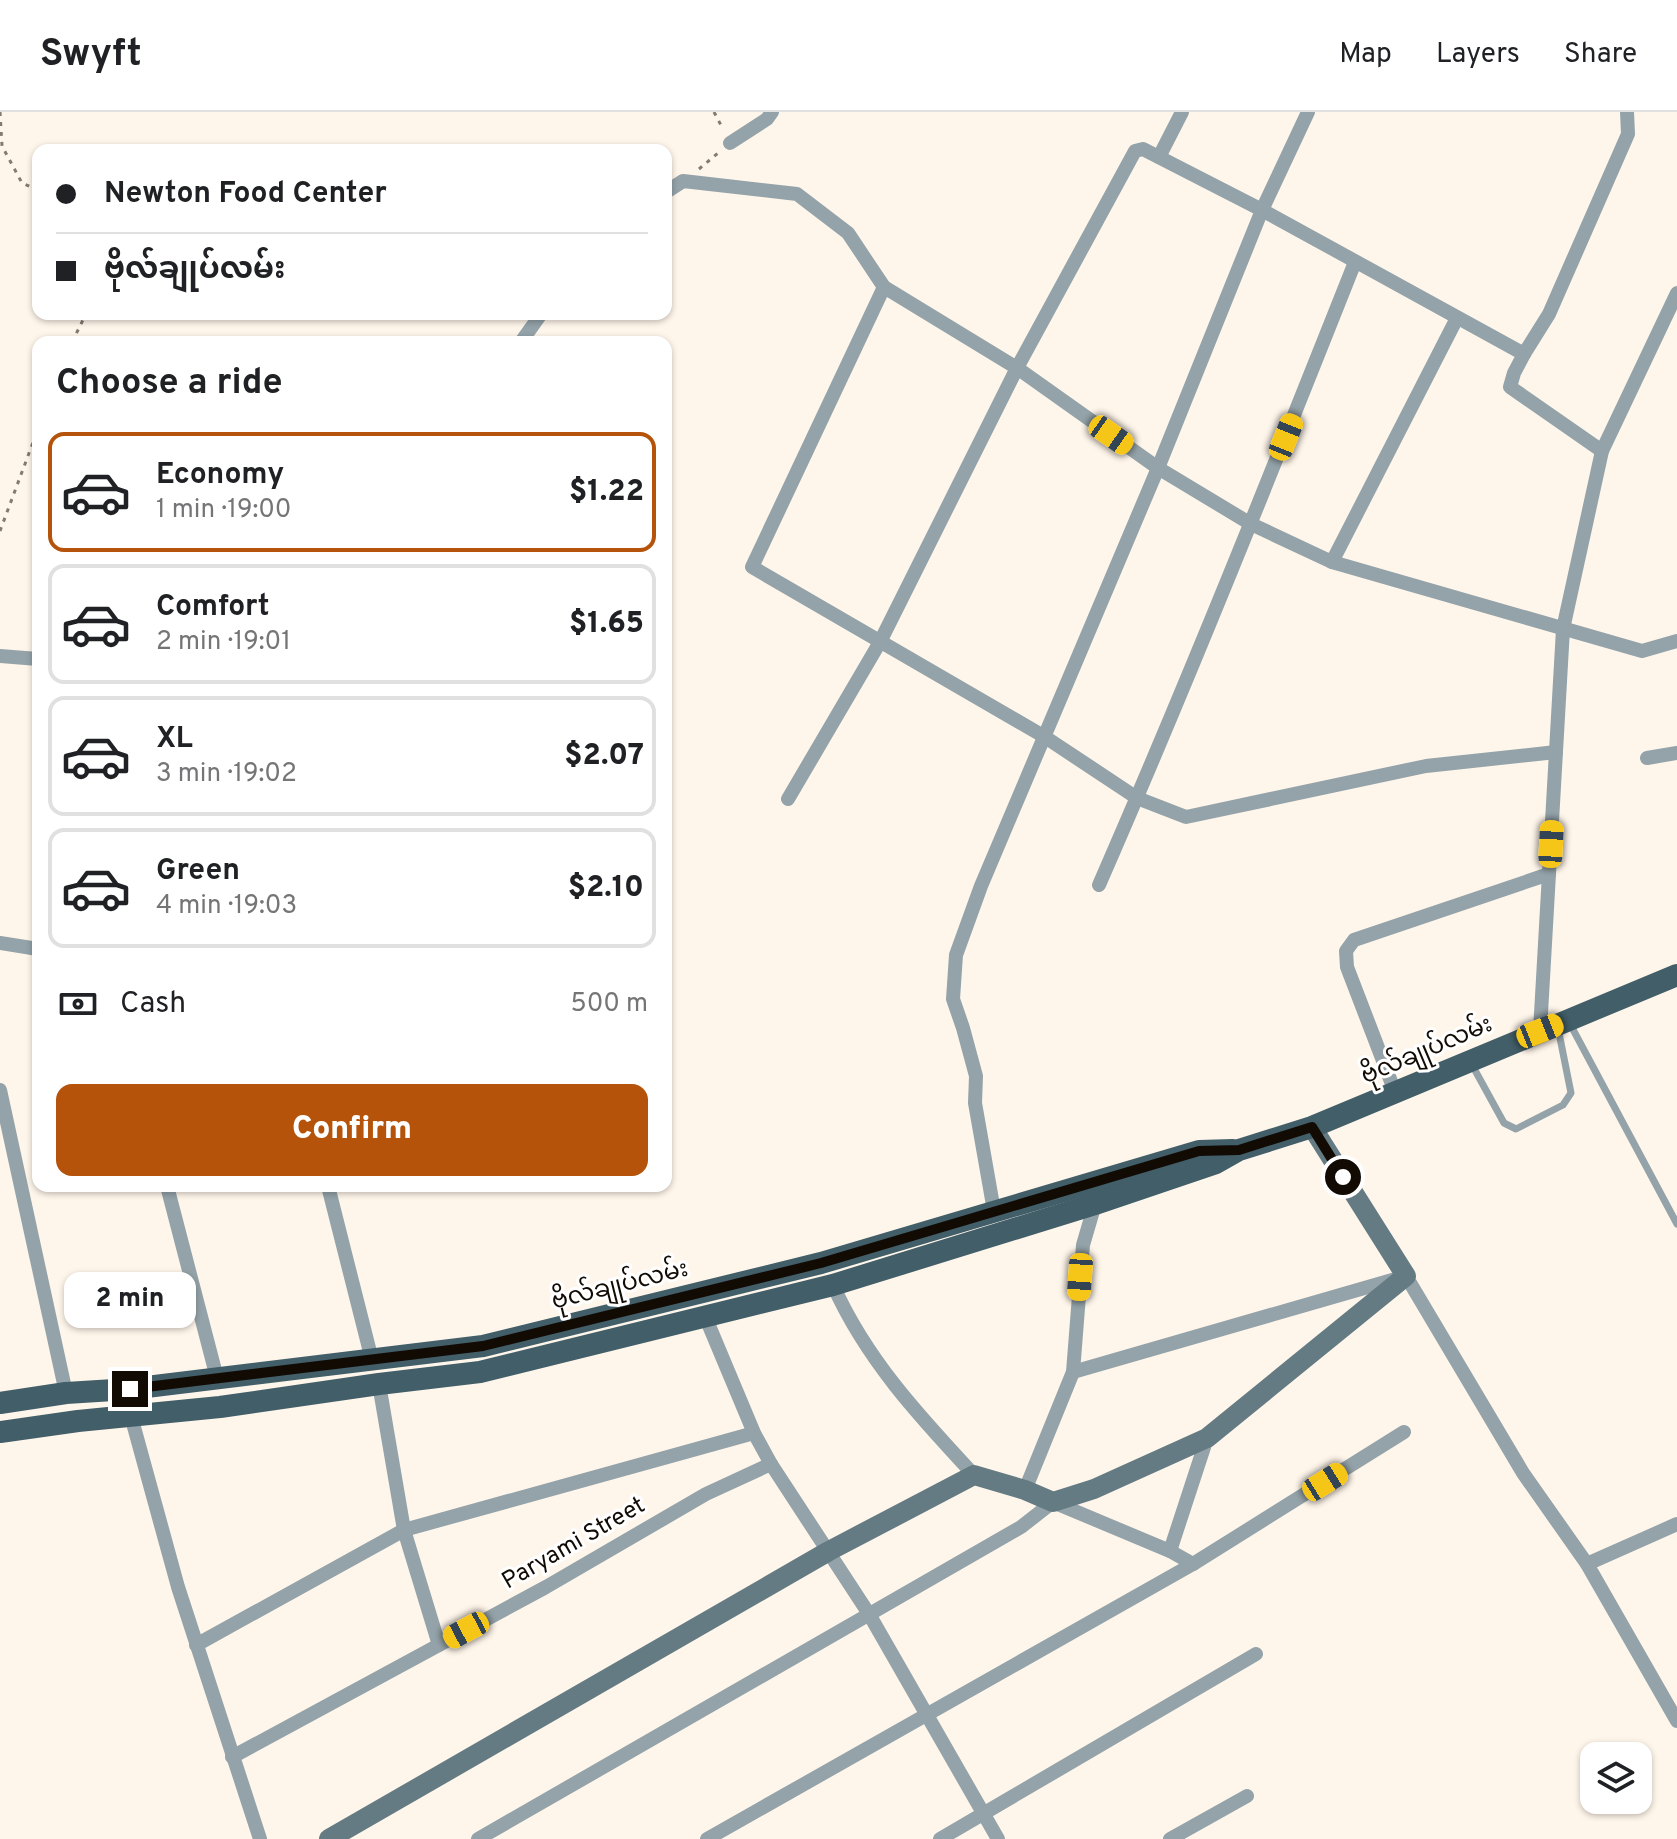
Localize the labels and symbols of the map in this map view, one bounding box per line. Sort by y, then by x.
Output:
car [1266,410,1306,464]
car [1084,411,1138,459]
car [1538,819,1564,869]
street label: ဗိုလ်ချုပ်လမ်း [1356,1007,1498,1094]
car [1513,1011,1567,1051]
route start [1325,1159,1361,1195]
street label: ဗိုလ်ချုပ်လမ်း [548,1252,692,1319]
car [1066,1252,1094,1302]
callout: 2 min [64,1273,196,1329]
route end [112,1371,148,1407]
car [1298,1459,1352,1505]
street label: Paryami Street [497,1491,651,1597]
car [439,1608,493,1652]

